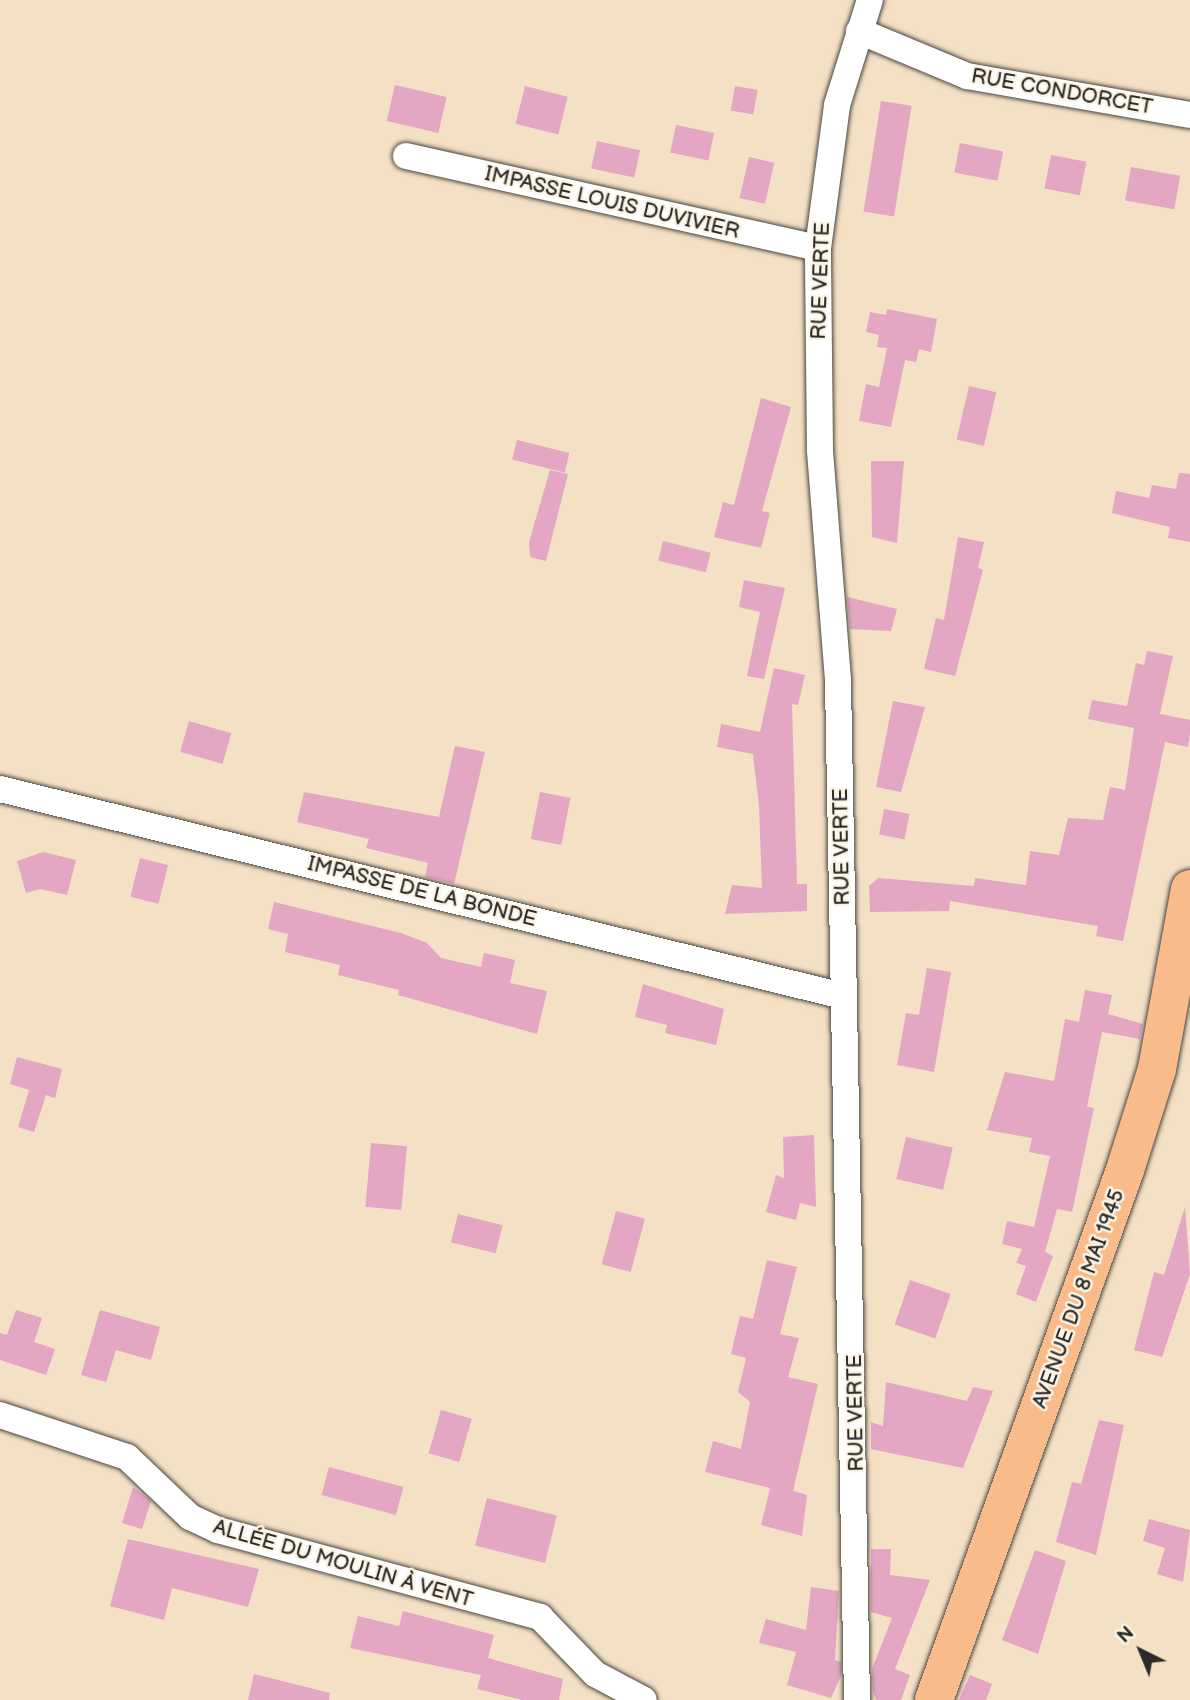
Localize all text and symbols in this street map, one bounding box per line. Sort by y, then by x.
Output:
street label: RUE CONDORCET [969,64,1155,120]
street label: IMPASSE LOUIS DUVIVIER [482,161,742,245]
street label: RUE VERTE [806,222,836,340]
street label: RUE VERTE [828,788,856,906]
street label: IMPASSE DE LA BONDE [305,851,539,933]
street label: AVENUE DU 8 MAI 1945 [1028,1186,1130,1412]
street label: RUE VERTE [842,1354,870,1472]
street label: ALLÉE DU MOULIN À VENT [210,1515,476,1613]
north arrow [1106,1616,1176,1686]
text: N [1113,1622,1139,1649]

